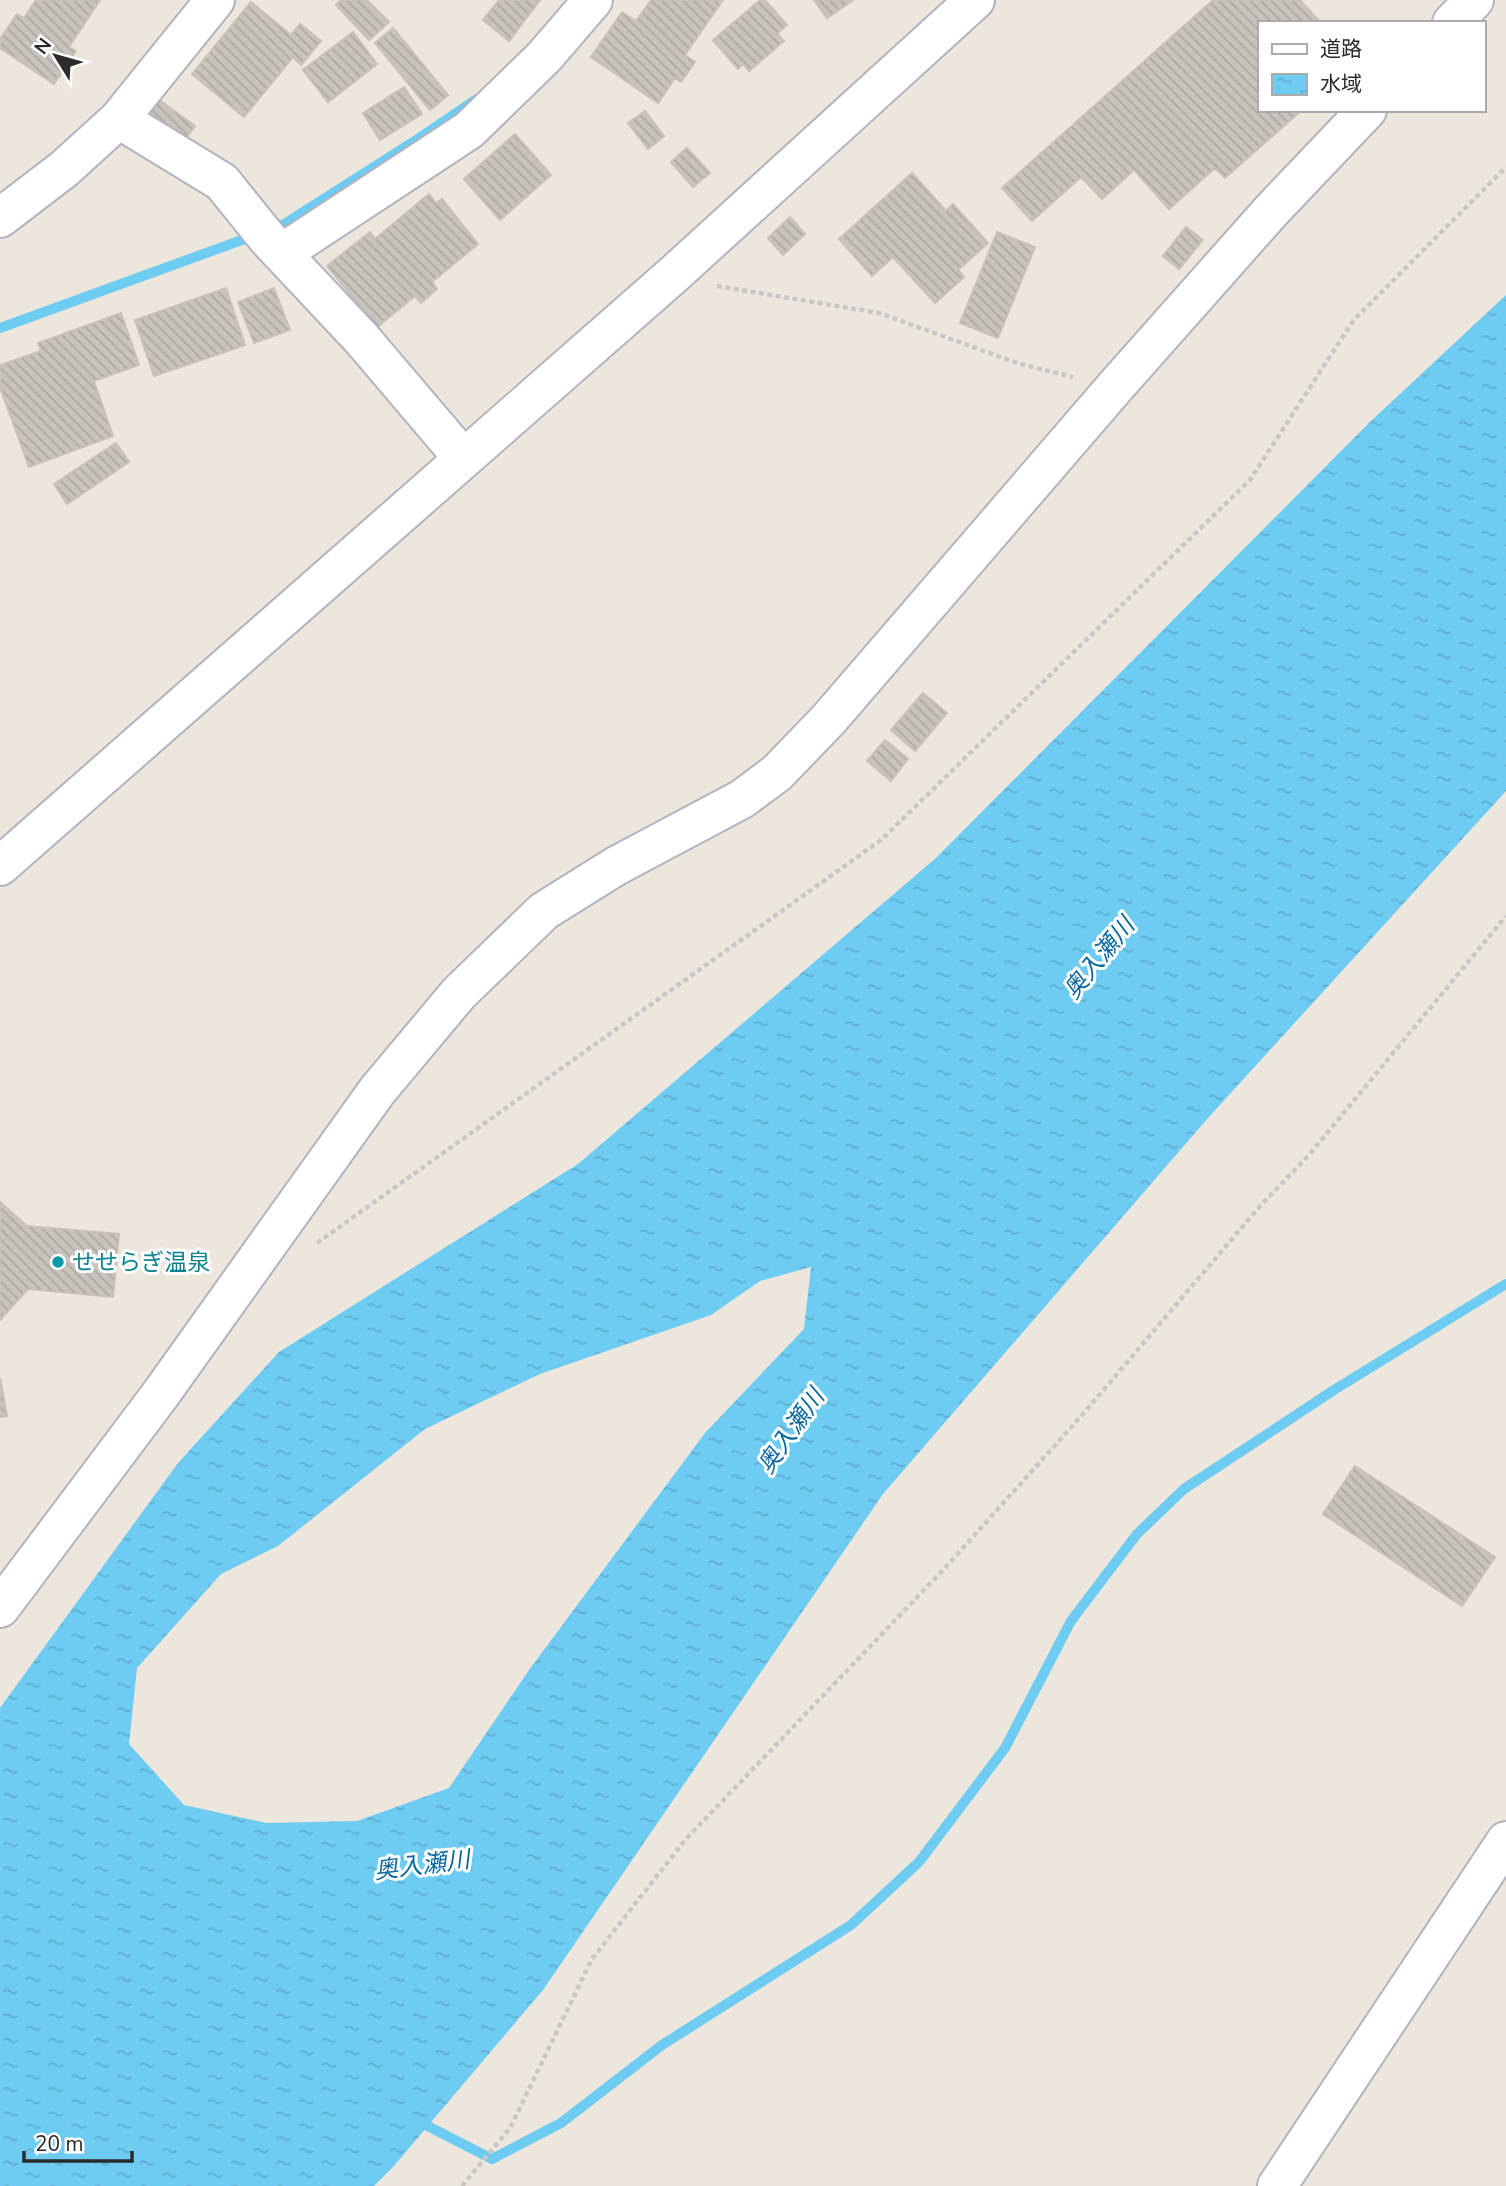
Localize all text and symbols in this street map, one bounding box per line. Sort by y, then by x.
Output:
north arrow [21,21,91,91]
legend [1258,21,1485,112]
text: N [29,33,58,60]
text: 道路 [1320,35,1362,63]
text: 水域 [1320,70,1362,98]
water label: 奥入瀬川 [1056,908,1144,1005]
place label: せせらぎ温泉 [72,1247,210,1278]
marker: せせらぎ温泉 [50,1254,66,1270]
water label: 奥入瀬川 [750,1380,833,1479]
water label: 奥入瀬川 [372,1843,475,1887]
scale bar [24,2120,133,2164]
text: 20 m [35,2130,84,2158]

